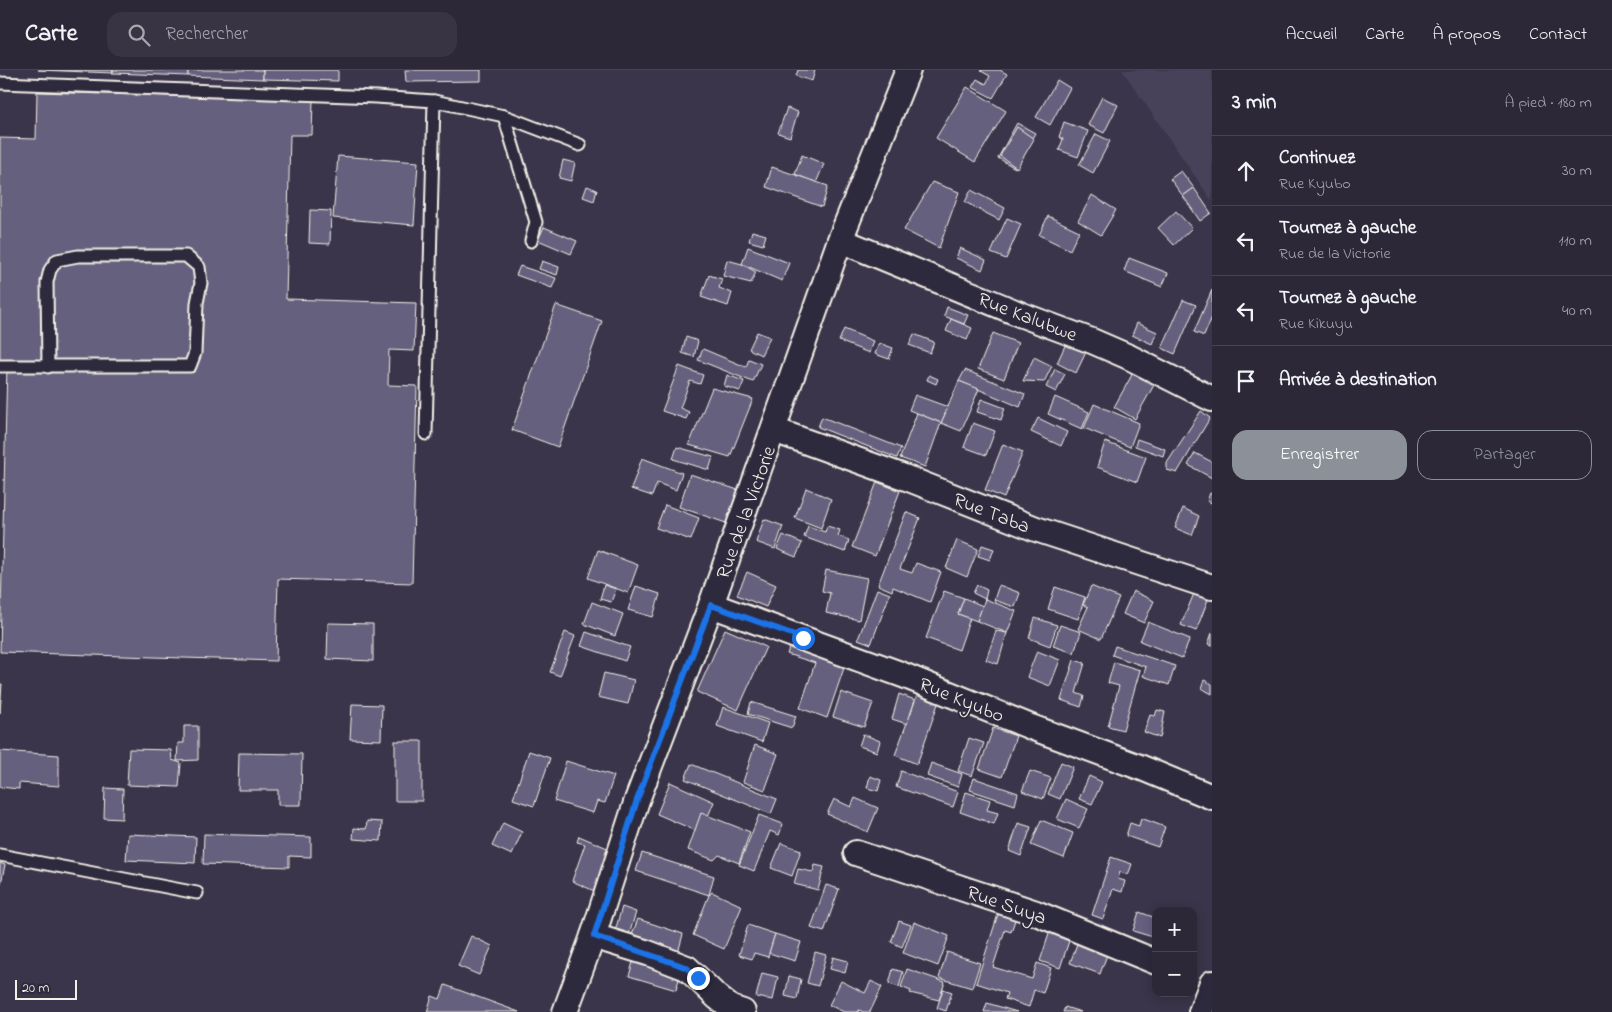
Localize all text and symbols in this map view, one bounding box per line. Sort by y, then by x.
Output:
search box [107,12,457,57]
text: Carte [25,17,77,52]
icon: search [125,21,153,49]
text: Rechercher [165,21,248,48]
text: Accueil [1285,22,1337,48]
text: Carte [1365,22,1404,48]
text: À propos [1432,22,1501,48]
text: Contact [1529,22,1587,48]
text: 3 min [1232,88,1276,118]
text: À pied · 180 m [1505,91,1592,115]
text: Continuez [1279,145,1355,172]
icon: ahead [1232,157,1260,185]
text: 30 m [1562,159,1592,183]
text: Rue Kyubo [1279,172,1351,196]
text: Tournez à gauche [1279,215,1416,242]
icon: left [1232,227,1260,255]
text: 110 m [1558,229,1592,253]
text: Rue de la Victorie [1279,242,1391,266]
text: Tournez à gauche [1279,285,1416,312]
street label: Rue Kalubwe [973,286,1081,351]
icon: left [1232,297,1260,325]
text: 40 m [1562,299,1592,323]
text: Rue Kikuyu [1279,312,1353,336]
icon: arrive [1232,367,1260,395]
text: Arrivée à destination [1279,367,1437,394]
button: Enregistrer [1232,430,1407,480]
button: Partager [1417,430,1592,480]
street label: Rue de la Victorie [710,442,785,583]
street label: Rue Taba [949,486,1034,542]
route start [792,627,815,650]
street label: Rue Kyubo [914,671,1008,732]
street label: Rue Suya [962,879,1050,934]
map controls [1152,907,1197,997]
button: + [1152,907,1197,952]
button: − [1152,952,1197,997]
route end [687,967,710,990]
scale bar [15,977,78,1000]
text: 20 m [22,978,49,999]

